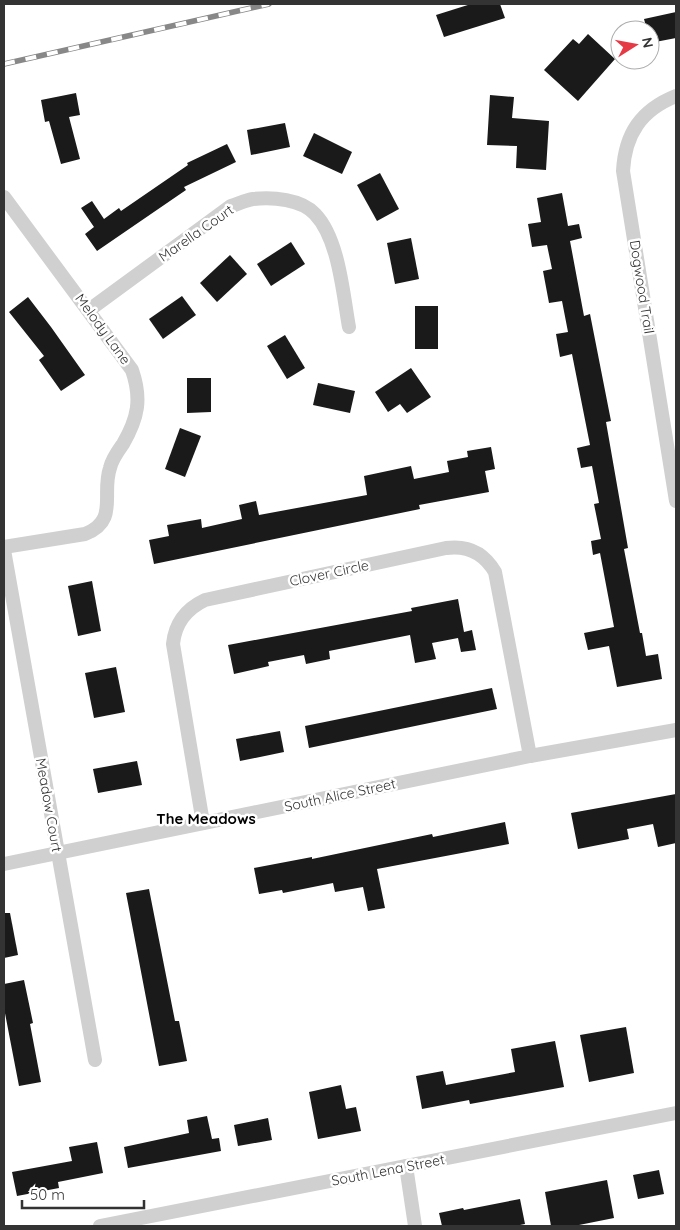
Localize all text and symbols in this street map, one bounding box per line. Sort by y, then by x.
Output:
north arrow [610,20,660,70]
text: N [638,36,658,49]
street label: Marella Court [155,200,237,265]
street label: Dogwood Trail [626,239,658,335]
street label: Melody Lane [71,290,135,368]
street label: Clover Circle [288,556,370,590]
street label: Meadow Court [32,757,66,854]
street label: South Alice Street [283,774,398,816]
district label: The Meadows [156,809,256,828]
street label: South Lena Street [330,1150,446,1190]
scale bar [22,1178,145,1210]
text: 50 m [30,1185,65,1204]

